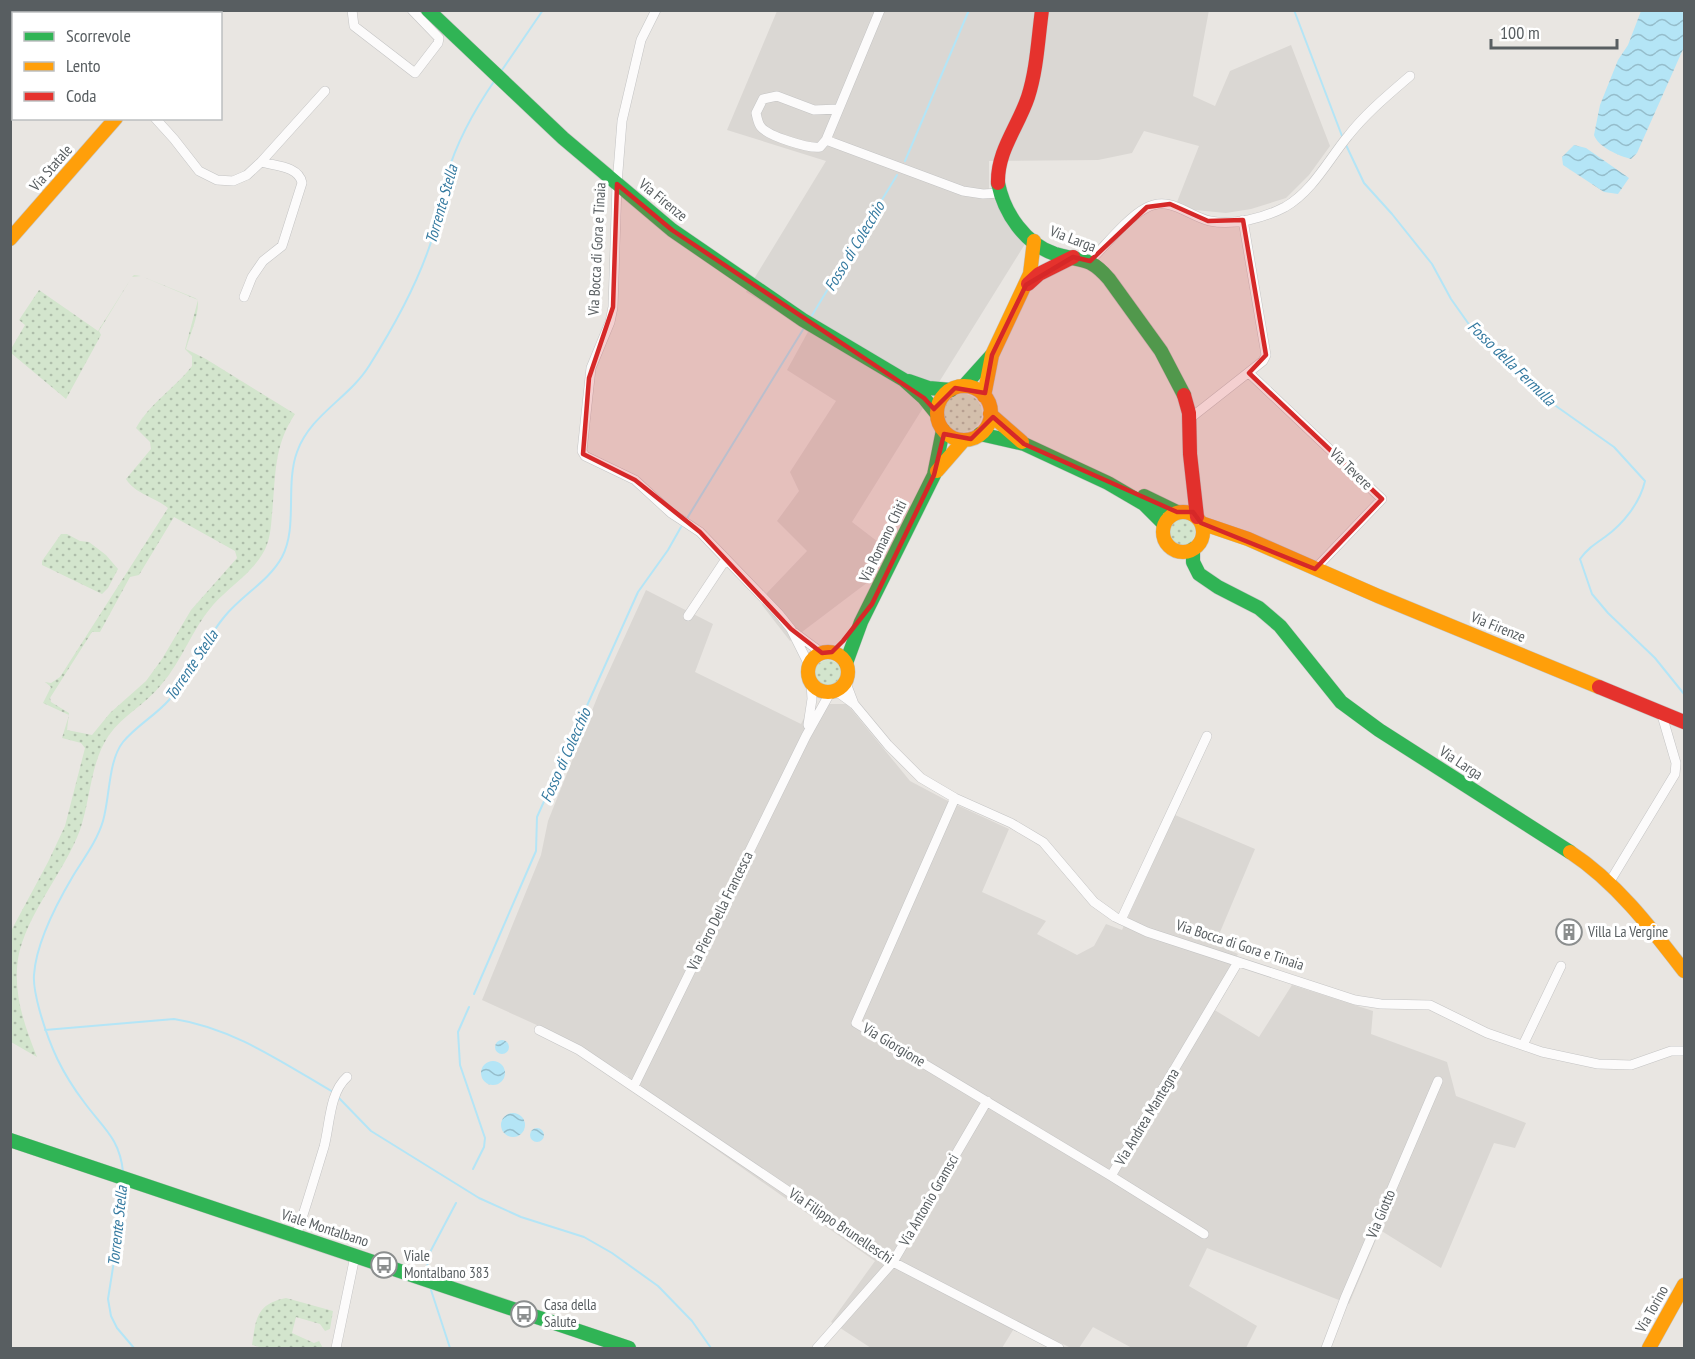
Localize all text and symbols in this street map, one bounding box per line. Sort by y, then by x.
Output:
legend [12,12,222,120]
scale bar [1491,12,1617,50]
text: 100 m [1500,21,1540,44]
text: Scorrevole [66,24,131,47]
text: Lento [66,54,101,77]
text: Coda [66,84,97,107]
street label: Via Statale [25,140,76,196]
water label: Torrente Stella [420,161,462,246]
street label: Via Firenze [634,174,691,225]
street label: Via Bocca di Gora e Tinaia [583,182,609,317]
water label: Fosso di Colecchio [819,197,889,294]
street label: Via Larga [1046,221,1099,256]
water label: Fosso della Fermulla [1464,316,1561,411]
street label: Via Tevere [1325,443,1377,494]
street label: Via Romano Chiti [854,497,911,586]
street label: Via Firenze [1467,607,1528,646]
water label: Torrente Stella [160,625,223,704]
water label: Fosso di Colecchio [535,704,595,805]
street label: Via Larga [1435,741,1487,784]
street label: Via Piero Della Francesca [682,848,757,974]
street label: Via Bocca di Gora e Tinaia [1173,915,1307,974]
building icon: Villa La Vergine [1554,917,1584,947]
place label: Villa La Vergine [1587,922,1668,941]
street label: Via Giorgione [859,1018,929,1071]
street label: Via Andrea Mantegna [1110,1065,1183,1170]
street label: Via Antonio Gramsci [894,1150,963,1250]
water label: Torrente Stella [103,1183,131,1267]
street label: Via Filippo Brunelleschi [784,1183,897,1268]
street label: Via Giotto [1361,1187,1399,1242]
street label: Viale Montalbano [278,1204,371,1251]
place label: Viale Montalbano 383 [403,1246,489,1282]
bus stop icon: Viale Montalbano 383 [369,1250,399,1280]
street label: Via Torino [1630,1282,1672,1337]
place label: Casa della Salute [544,1295,597,1331]
bus stop icon: Casa della Salute [509,1299,539,1329]

